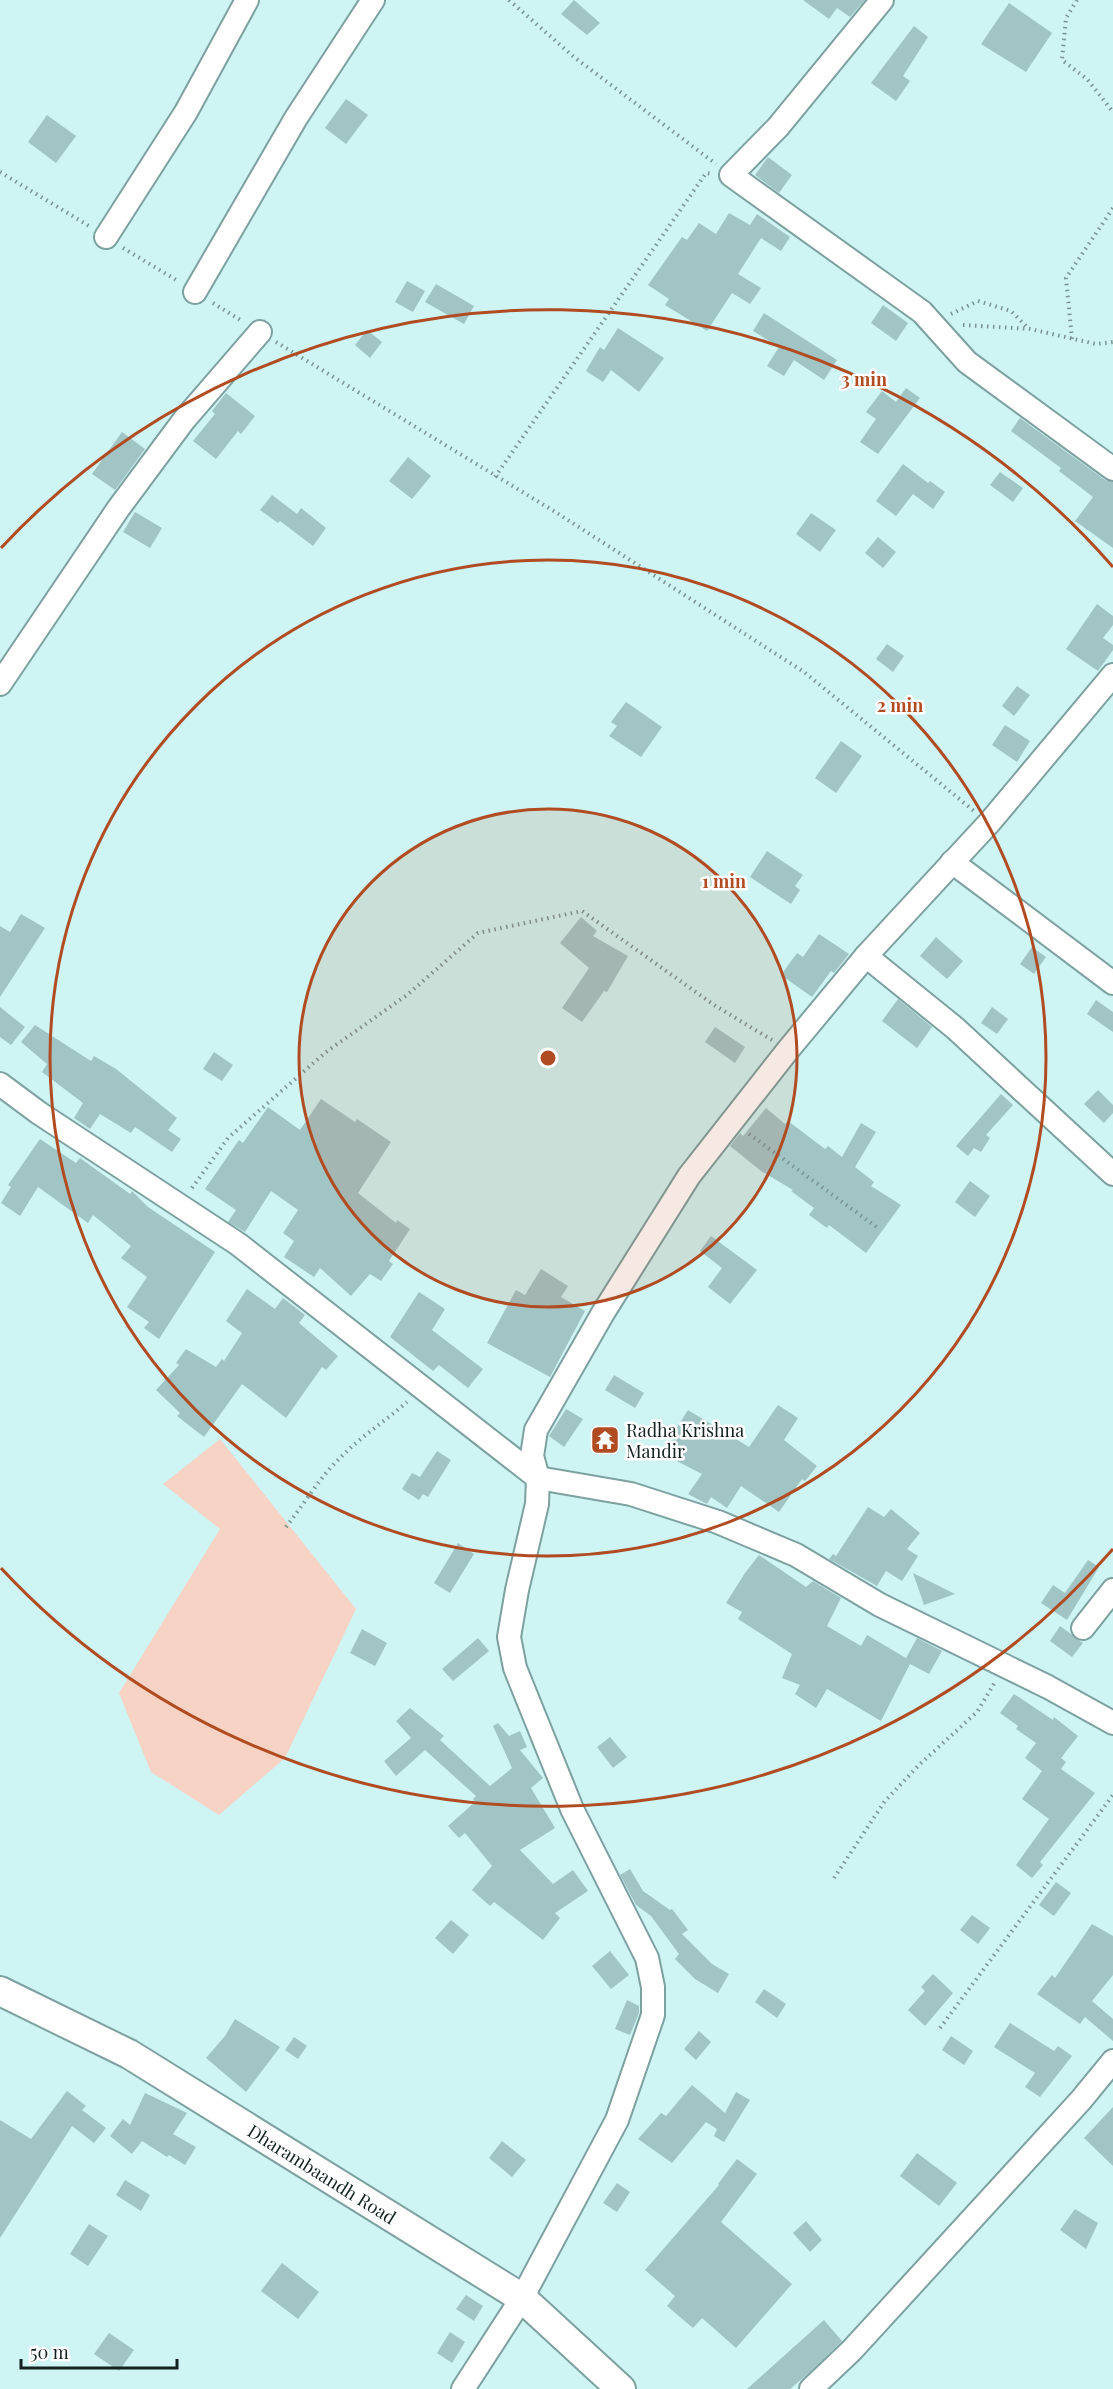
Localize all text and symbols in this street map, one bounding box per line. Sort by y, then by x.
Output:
text: 3 min [841,367,887,391]
text: 2 min [877,693,923,717]
text: 1 min [702,869,746,893]
centre of rings [538,1048,558,1068]
place label: Radha Krishna Mandir [626,1418,744,1463]
temple icon: Radha Krishna Mandir [589,1424,621,1456]
street label: Dharambaandh Road [243,2119,401,2230]
scale bar [21,2332,177,2370]
text: 50 m [30,2340,69,2364]

